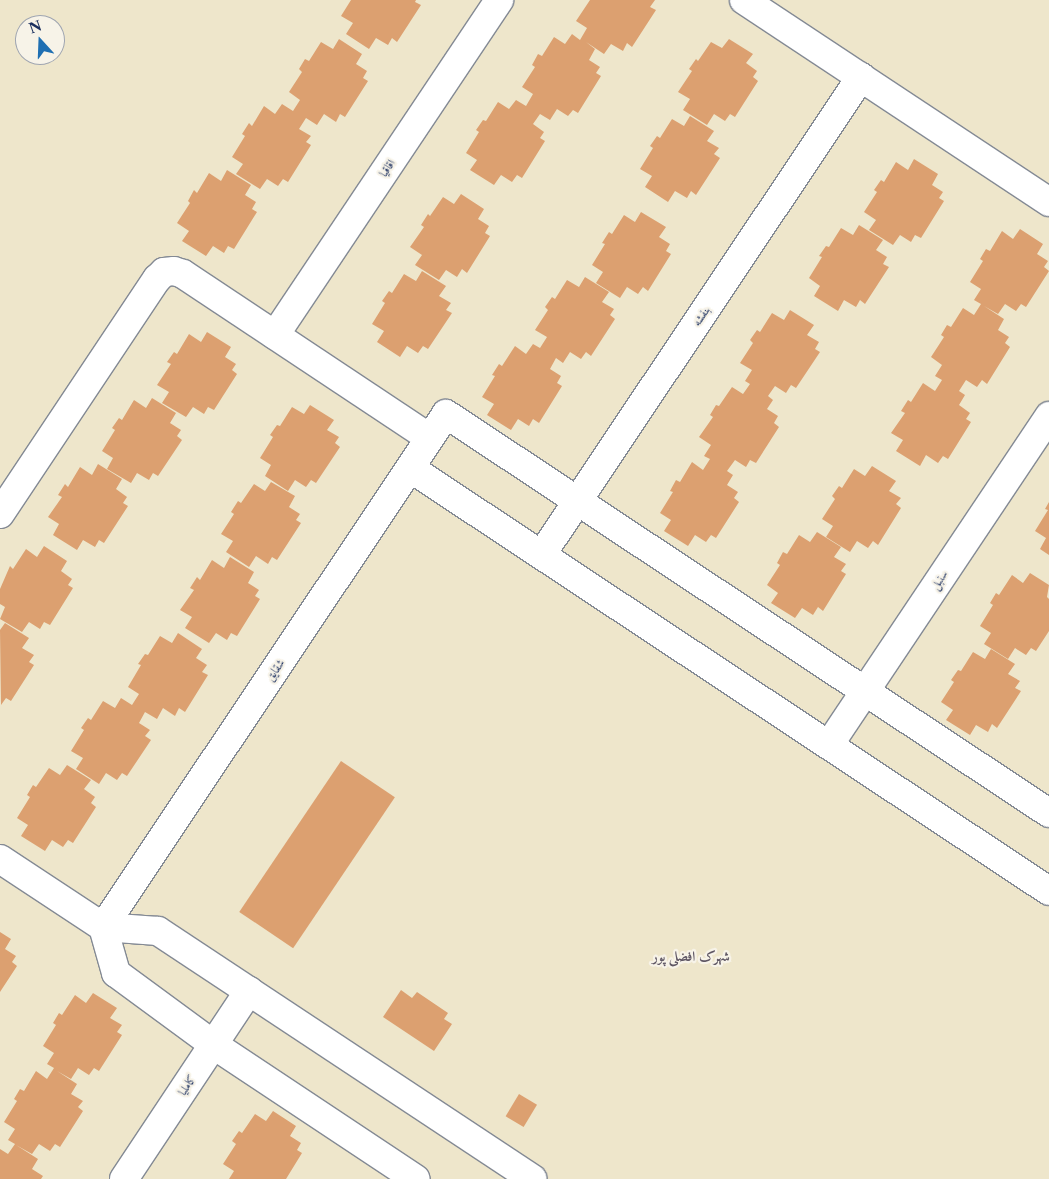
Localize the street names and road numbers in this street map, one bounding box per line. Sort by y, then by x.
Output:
street label: اقاقیا [376,156,398,180]
street label: بنفشه [689,303,713,329]
street label: سنبل [927,568,951,592]
street label: شقایق [262,656,288,684]
street label: کاملیا [175,1072,199,1098]

